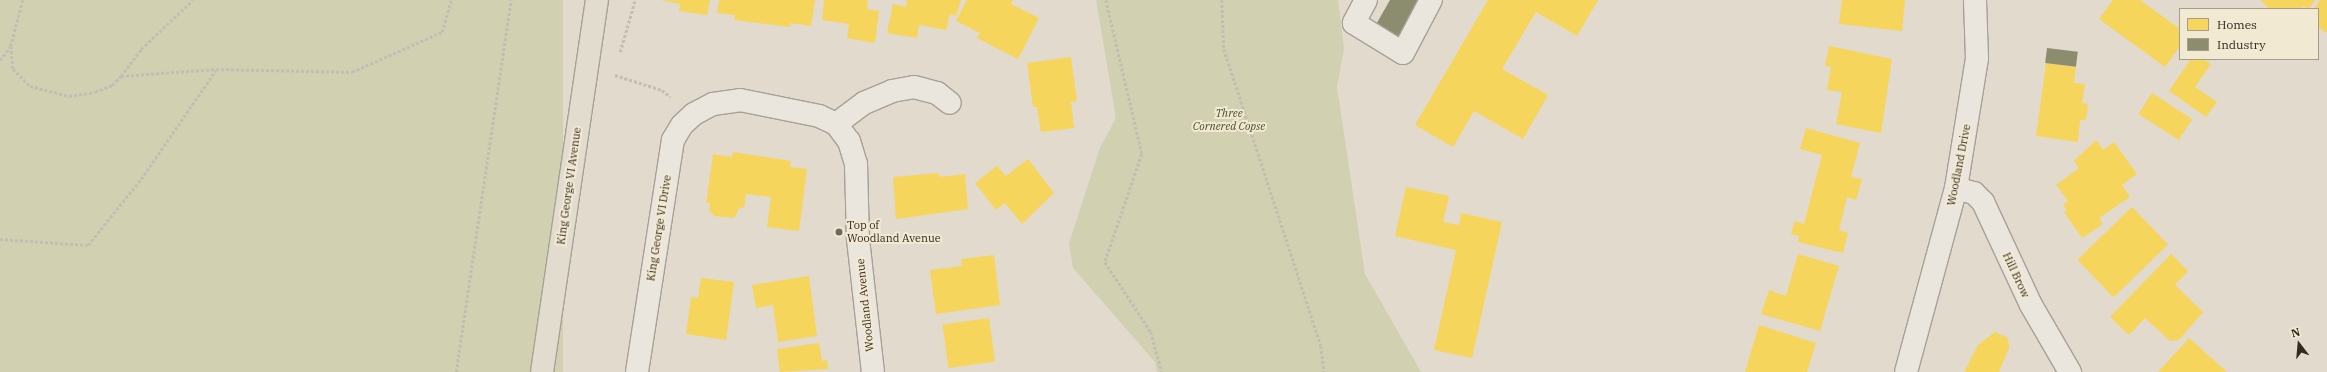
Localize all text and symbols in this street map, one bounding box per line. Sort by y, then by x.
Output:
legend [2179,8,2319,60]
text: Homes [2217,17,2257,32]
text: Industry [2217,37,2266,52]
park label: Three Cornered Copse [1193,107,1265,133]
street label: Woodland Drive [1945,123,1973,207]
street label: King George VI Avenue [554,126,584,246]
street label: King George VI Drive [644,174,674,282]
place label: Top of Woodland Avenue [847,219,941,245]
marker: Top of Woodland Avenue [834,227,844,237]
street label: Hill Brow [2000,250,2032,300]
street label: Woodland Avenue [854,258,876,352]
north arrow [2279,324,2319,364]
text: N [2290,325,2302,340]

